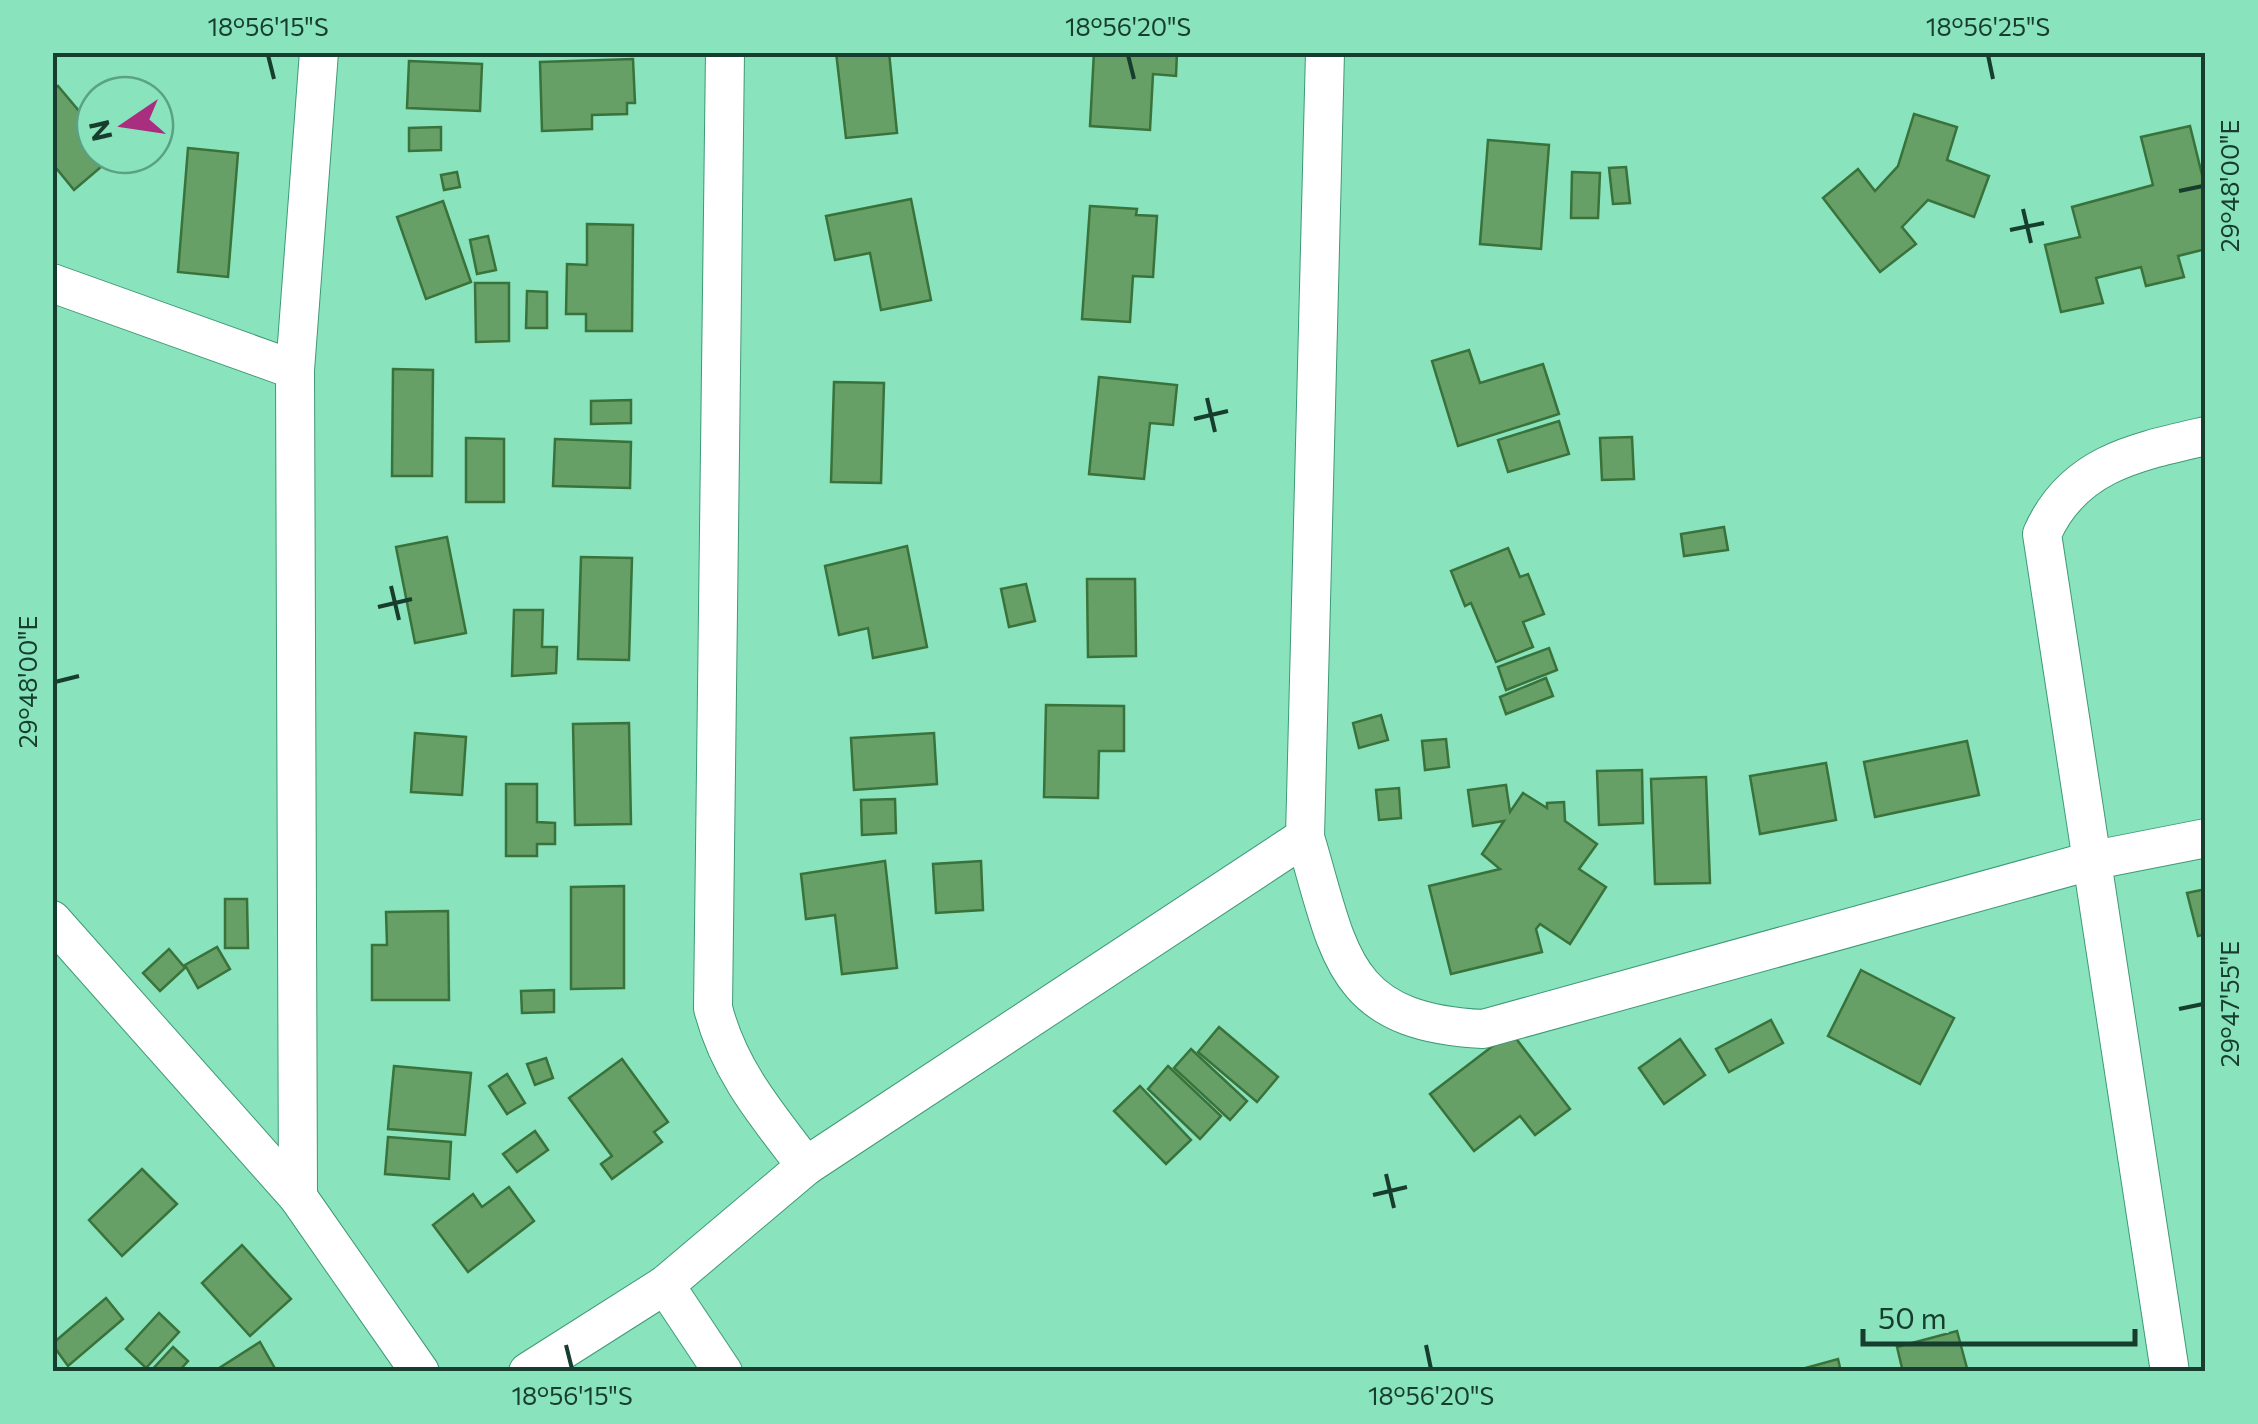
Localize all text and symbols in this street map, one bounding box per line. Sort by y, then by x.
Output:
text: 18°56'15"S [207,11,329,41]
text: 18°56'20"S [1065,11,1191,41]
text: 18°56'25"S [1926,11,2050,41]
north arrow [75,75,175,175]
text: N [81,117,119,145]
text: 29°48'00"E [2214,120,2244,252]
text: 29°48'00"E [12,616,42,748]
text: 29°47'55"E [2214,941,2244,1067]
scale bar [1863,1284,2136,1346]
text: 50 m [1878,1298,1947,1335]
text: 18°56'15"S [511,1380,633,1410]
text: 18°56'20"S [1368,1380,1494,1410]

